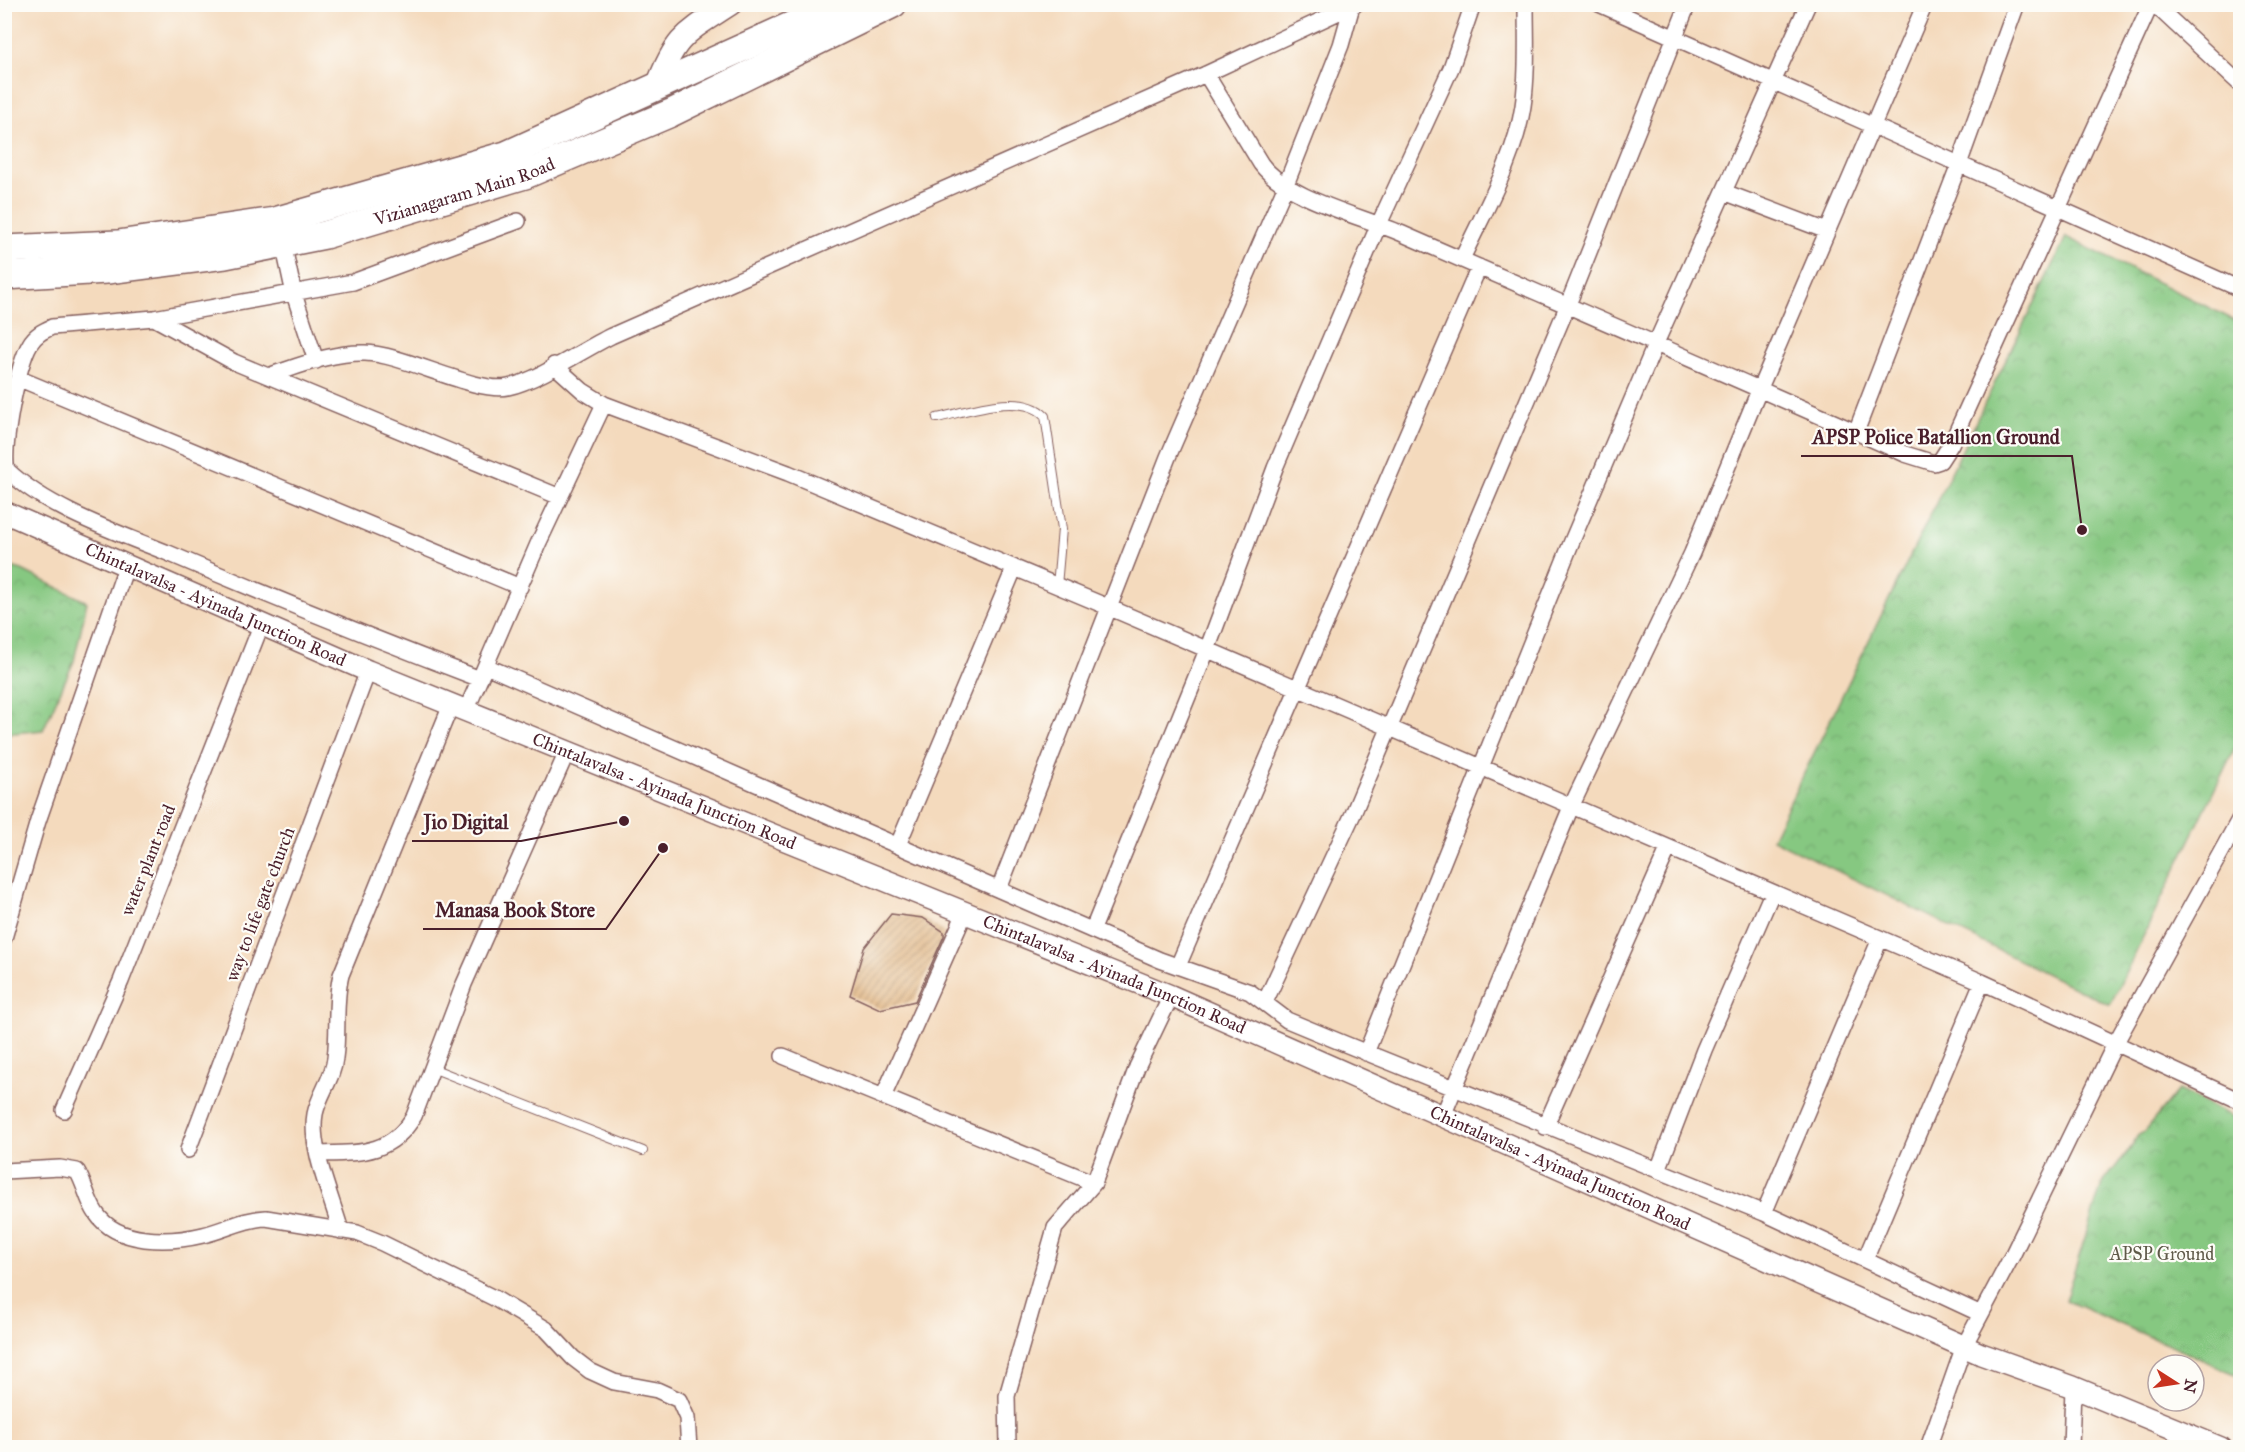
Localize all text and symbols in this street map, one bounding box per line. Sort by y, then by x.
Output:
street label: Vizianagaram Main Road [370,153,558,231]
callout: APSP Police Batallion Ground [1801,418,2072,456]
text: APSP Police Batallion Ground [1810,425,2061,449]
street label: Chintalavalsa - Ayinada Junction Road [82,538,350,671]
street label: Chintalavalsa - Ayinada Junction Road [529,728,800,854]
street label: water plant road [116,801,180,919]
callout: Jio Digital [412,803,521,841]
text: Jio Digital [421,810,509,836]
street label: way to life gate church [221,824,300,984]
callout: Manasa Book Store [423,891,606,929]
text: Manasa Book Store [435,898,596,922]
street label: Chintalavalsa - Ayinada Junction Road [980,910,1249,1039]
street label: Chintalavalsa - Ayinada Junction Road [1426,1101,1694,1235]
park label: APSP Ground [2109,1243,2214,1265]
north arrow [2146,1353,2206,1413]
text: N [2179,1377,2201,1395]

